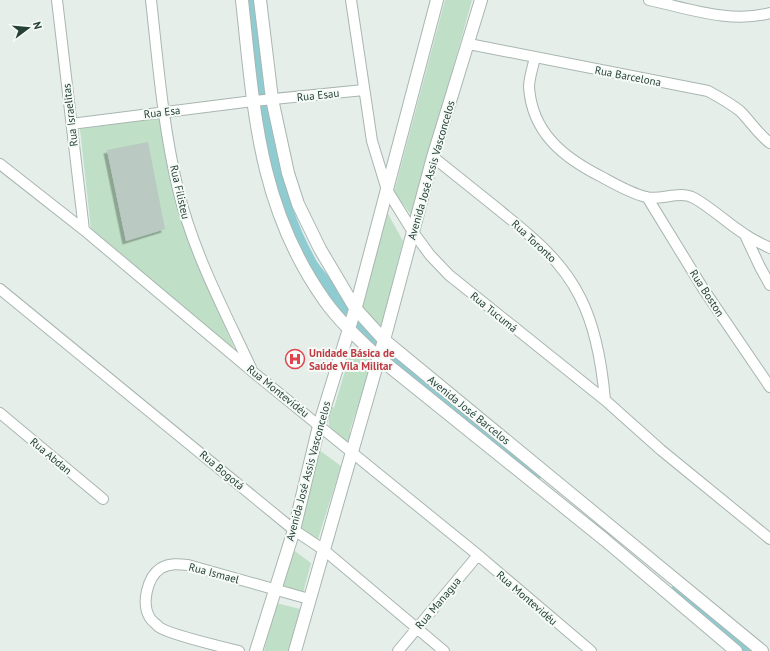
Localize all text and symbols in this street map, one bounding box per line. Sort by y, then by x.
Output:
north arrow [8,8,48,48]
text: N [30,20,45,31]
street label: Rua Barcelona [594,63,662,89]
street label: Rua Israelitas [59,82,81,147]
street label: Rua Esau [296,86,340,104]
street label: Avenida José Assis Vasconcelos [404,98,458,241]
street label: Rua Esa [143,103,181,121]
street label: Rua Filisteu [167,163,193,221]
street label: Rua Toronto [509,217,559,265]
street label: Rua Boston [687,267,727,319]
street label: Rua Tucumá [468,289,520,335]
place label: Unidade Básica de Saúde Vila Militar [309,346,395,373]
hospital icon: Unidade Básica de Saúde Vila Militar [284,348,306,370]
street label: Rua Montevidéu [244,362,312,420]
street label: Avenida José Barcelos [425,372,513,448]
street label: Avenida José Assis Vasconcelos [283,399,334,543]
street label: Rua Abdan [27,435,75,477]
street label: Rua Bogotá [197,447,247,493]
street label: Rua Ismael [187,560,242,587]
street label: Rua Montevidéu [494,568,560,628]
street label: Rua Managua [412,574,464,632]

